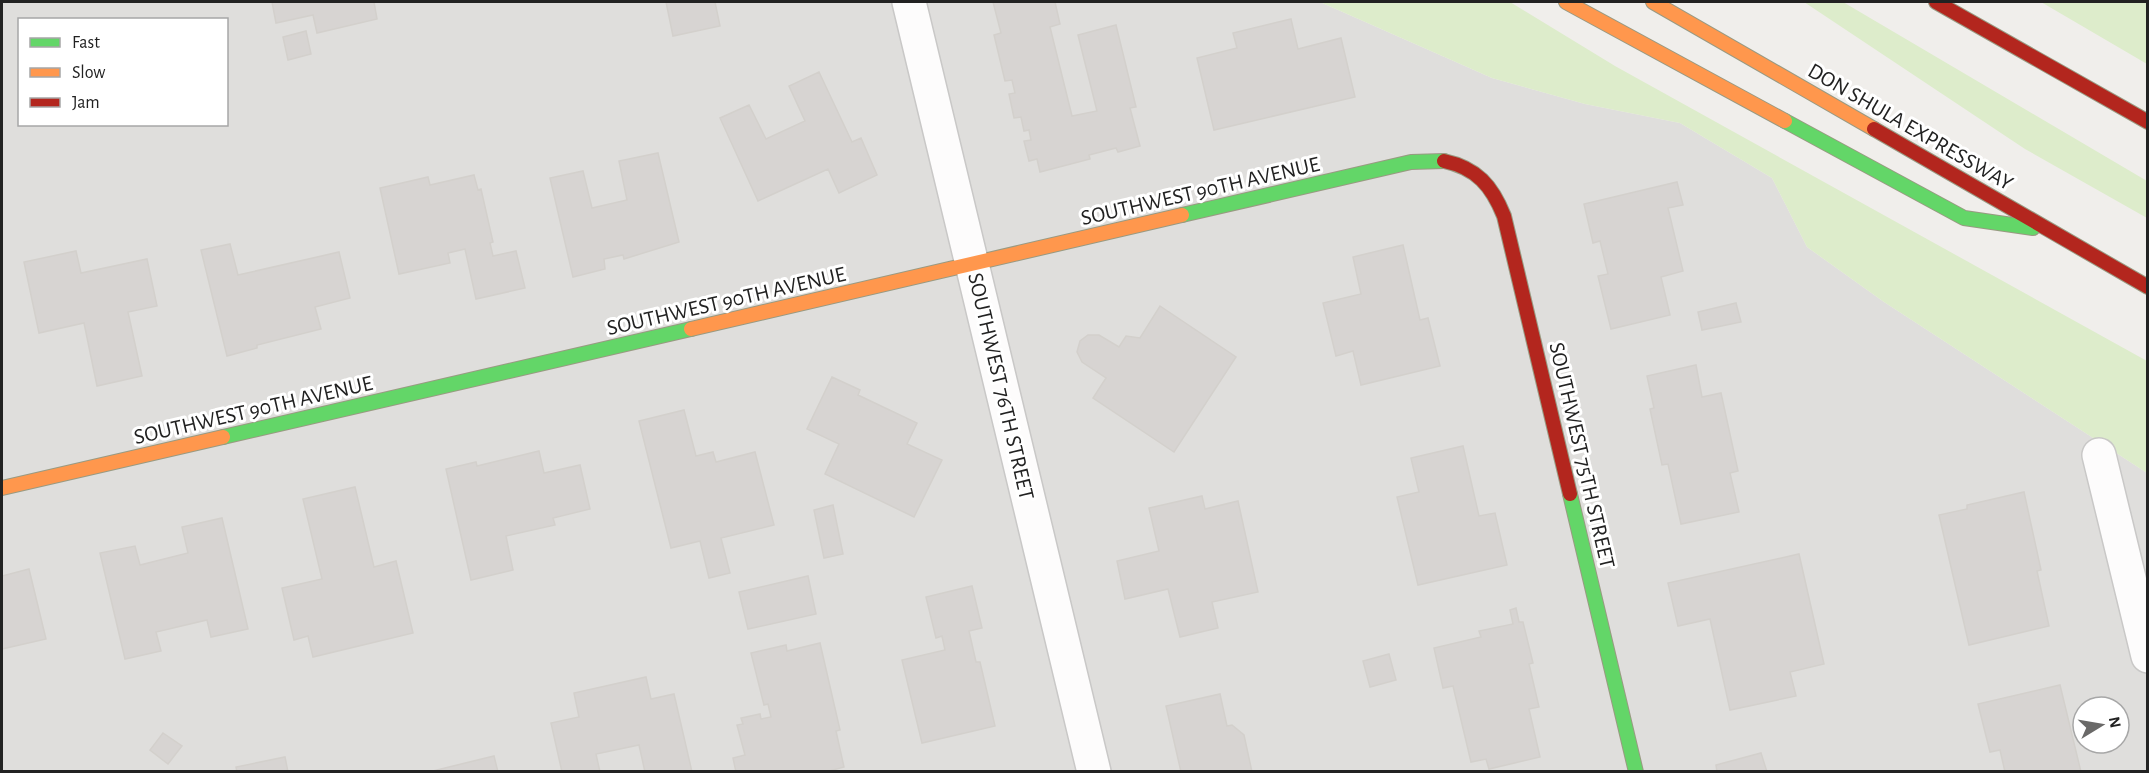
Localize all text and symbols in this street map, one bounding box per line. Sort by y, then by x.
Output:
legend [18,18,228,126]
text: Fast [72,34,100,52]
street label: DON SHULA EXPRESSWAY [1804,59,2017,195]
text: Slow [72,64,105,82]
text: Jam [72,94,100,112]
street label: SOUTHWEST 90TH AVENUE [1079,153,1322,229]
street label: SOUTHWEST 90TH AVENUE [605,263,848,339]
street label: SOUTHWEST 76TH STREET [964,271,1038,502]
street label: SOUTHWEST 75TH STREET [1545,340,1619,571]
street label: SOUTHWEST 90TH AVENUE [132,372,375,448]
north arrow [2071,695,2131,755]
text: N [2106,715,2124,729]

